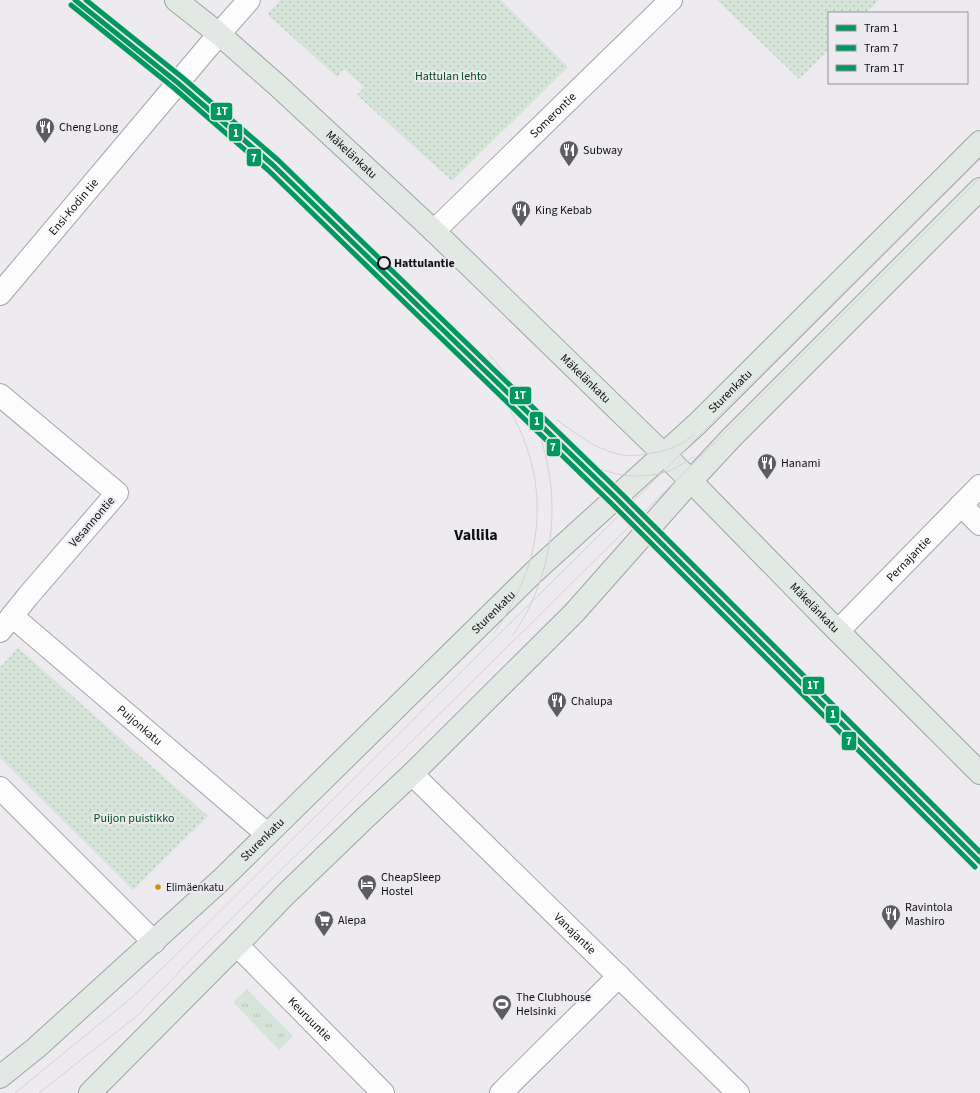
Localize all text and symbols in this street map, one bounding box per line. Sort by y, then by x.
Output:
legend [828,12,968,84]
text: Tram 1 [864,20,898,37]
text: Tram 7 [864,40,898,57]
text: Tram 1T [864,60,905,77]
park label: Hattulan lehto [415,68,487,85]
street label: Somerontie [526,88,580,142]
line badge: 1T [210,102,233,121]
text: 1T [216,104,228,119]
restaurant icon: Cheng Long [34,116,56,144]
place label: Cheng Long [59,119,118,136]
line badge: 1 [228,123,243,142]
text: 1 [233,126,239,141]
street label: Mäkelänkatu [322,126,381,183]
restaurant icon: Subway [558,139,580,167]
place label: Subway [583,142,623,159]
line badge: 7 [246,148,262,167]
text: 7 [251,151,257,166]
street label: Ensi-Kodin tie [45,175,102,239]
restaurant icon: King Kebab [510,199,532,227]
place label: King Kebab [535,202,592,219]
place label: Hattulantie [394,255,455,272]
marker: Hattulantie [377,256,391,270]
street label: Mäkelänkatu [557,350,615,407]
street label: Sturenkatu [704,365,756,417]
line badge: 1T [509,386,532,405]
text: 1T [514,388,526,403]
line badge: 1 [529,411,544,431]
text: 1 [534,414,540,429]
line badge: 7 [546,438,561,457]
text: 7 [550,440,556,455]
restaurant icon: Hanami [756,452,778,480]
place label: Hanami [781,455,820,472]
street label: Vesannontie [65,493,119,551]
district label: Vallila [453,524,498,546]
street label: Pernajantie [882,532,935,585]
street label: Mäkelänkatu [786,579,843,636]
street label: Sturenkatu [467,587,519,638]
line badge: 1T [802,676,825,695]
text: 1T [807,678,819,693]
restaurant icon: Chalupa [546,690,568,718]
place label: Chalupa [571,693,613,710]
street label: Puijonkatu [113,701,166,749]
line badge: 1 [825,705,840,724]
text: 1 [830,707,836,722]
line badge: 7 [841,731,857,751]
text: 7 [846,734,852,749]
park label: Puijon puistikko [94,810,174,827]
street label: Sturenkatu [236,814,288,865]
place label: CheapSleep Hostel [381,869,441,900]
hotel icon: CheapSleep Hostel [356,873,378,901]
place label: Elimäenkatu [166,880,224,895]
marker: Elimäenkatu [153,882,163,892]
place label: Ravintola Mashiro [905,899,952,930]
restaurant icon: Ravintola Mashiro [880,903,902,931]
supermarket icon: Alepa [313,909,335,937]
street label: Vanajantie [550,909,600,958]
place label: Alepa [338,912,366,929]
place label: The Clubhouse Helsinki [516,989,591,1020]
street label: Keuruuntie [284,993,336,1045]
sports icon: The Clubhouse Helsinki [491,993,513,1021]

